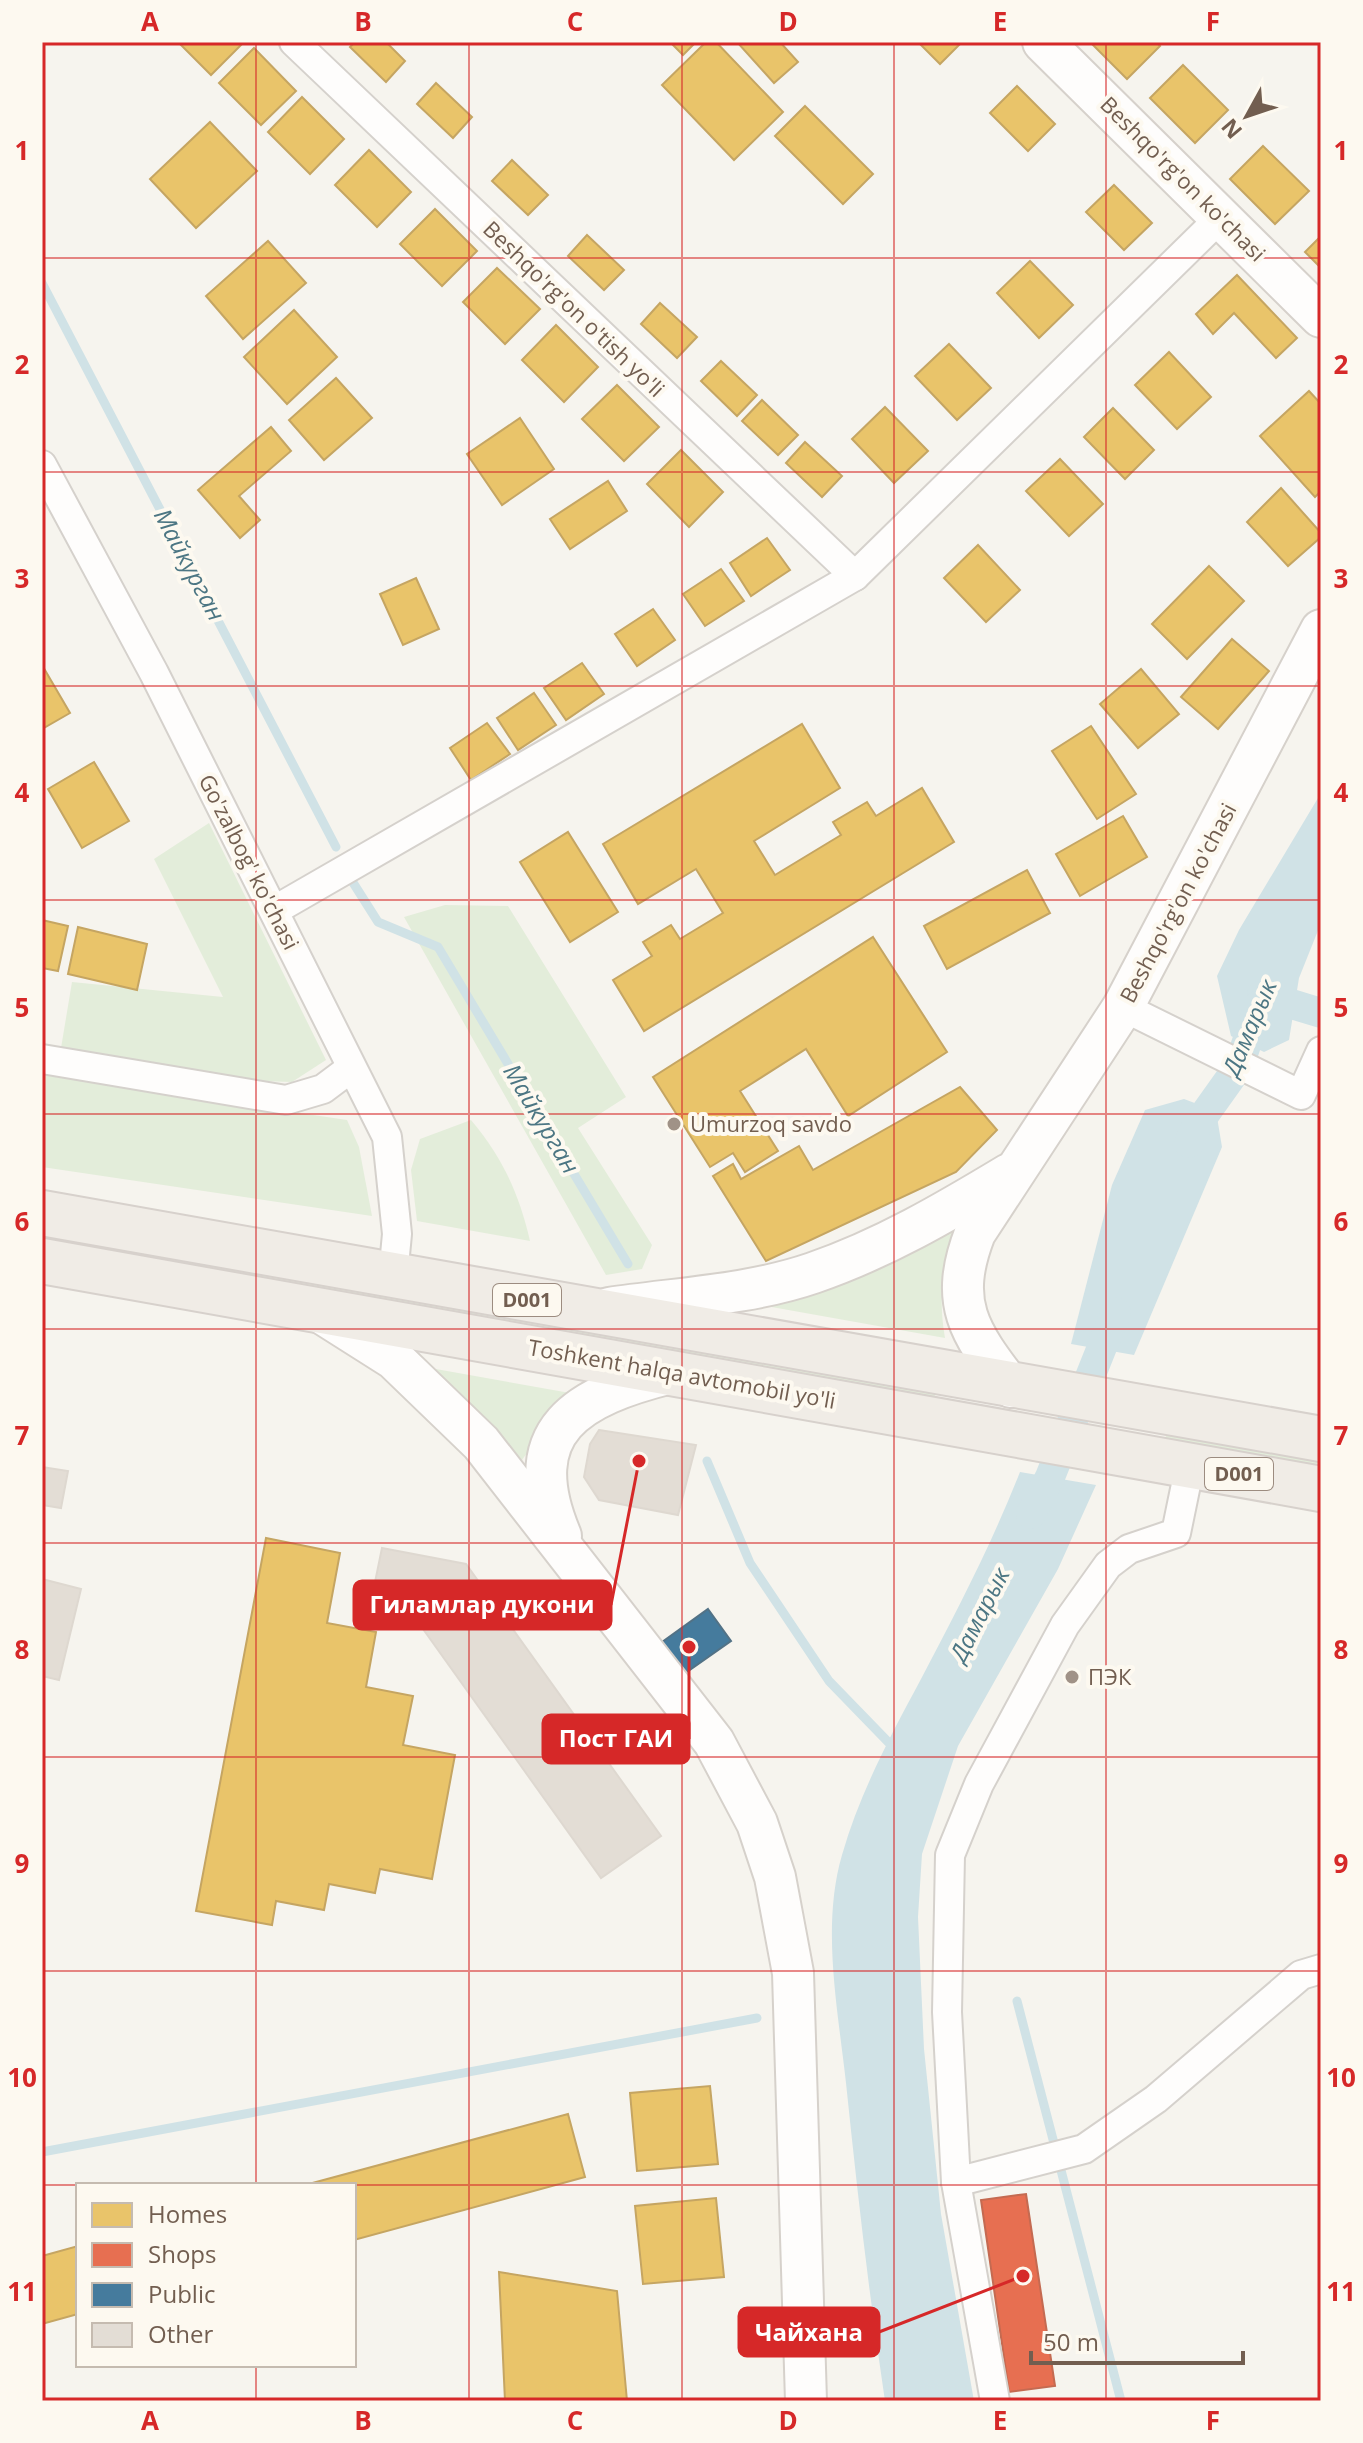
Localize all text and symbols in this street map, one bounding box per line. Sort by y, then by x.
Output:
text: A [141,3,159,39]
text: B [354,3,372,39]
text: C [567,3,583,39]
text: D [778,3,798,39]
text: E [993,3,1007,39]
text: F [1206,3,1220,39]
north arrow [1207,76,1287,156]
street label: Beshqo'rg'on ko'chasi [1095,89,1273,267]
text: N [1214,113,1248,146]
text: 1 [15,132,29,168]
text: 1 [1334,132,1348,168]
street label: Beshqo'rg'on o'tish yo'li [477,214,672,403]
text: 2 [15,346,30,382]
text: 2 [1334,346,1349,382]
water label: Майкурган [147,502,234,626]
text: 3 [15,560,29,596]
text: 3 [1334,560,1348,596]
street label: Go'zalbog' ko'chasi [193,769,307,954]
text: 4 [15,774,30,810]
text: 4 [1334,774,1349,810]
street label: Beshqo'rg'on ko'chasi [1112,797,1243,1008]
water label: Дамарык [1213,973,1284,1082]
text: 5 [15,989,29,1025]
text: 5 [1334,989,1348,1025]
water label: Майкурган [497,1057,588,1179]
place label: Umurzoq savdo [690,1108,852,1138]
marker: Umurzoq savdo [665,1115,683,1133]
text: 6 [15,1203,30,1239]
text: 6 [1334,1203,1349,1239]
road number: D001 [493,1284,561,1316]
street label: Toshkent halqa avtomobil yo'li [526,1331,838,1415]
text: 7 [15,1417,30,1453]
text: 7 [1334,1417,1349,1453]
road number: D001 [1205,1458,1273,1490]
water label: Дамарык [940,1560,1017,1669]
callout: Гиламлар дукони [354,1581,611,1629]
text: Гиламлар дукони [370,1587,594,1620]
text: 8 [15,1631,29,1667]
text: 8 [1334,1631,1348,1667]
place label: ПЭК [1088,1661,1132,1691]
marker: ПЭК [1063,1668,1081,1686]
callout: Пост ГАИ [543,1715,689,1763]
text: Пост ГАИ [559,1721,673,1754]
text: 9 [15,1845,29,1881]
text: 9 [1334,1845,1348,1881]
text: 10 [7,2059,37,2095]
text: 10 [1326,2059,1356,2095]
legend [76,2183,356,2367]
text: Homes [148,2197,227,2230]
text: Shops [148,2237,216,2270]
text: 11 [7,2273,37,2309]
text: 11 [1326,2273,1356,2309]
text: Public [148,2277,215,2310]
callout: Чайхана [739,2308,879,2356]
text: Чайхана [755,2315,863,2348]
scale bar [1031,2315,1243,2365]
text: Other [148,2317,213,2350]
text: 50 m [1043,2325,1099,2358]
text: A [141,2402,159,2438]
text: B [354,2402,372,2438]
text: C [567,2402,583,2438]
text: D [778,2402,798,2438]
text: E [993,2402,1007,2438]
text: F [1206,2402,1220,2438]

